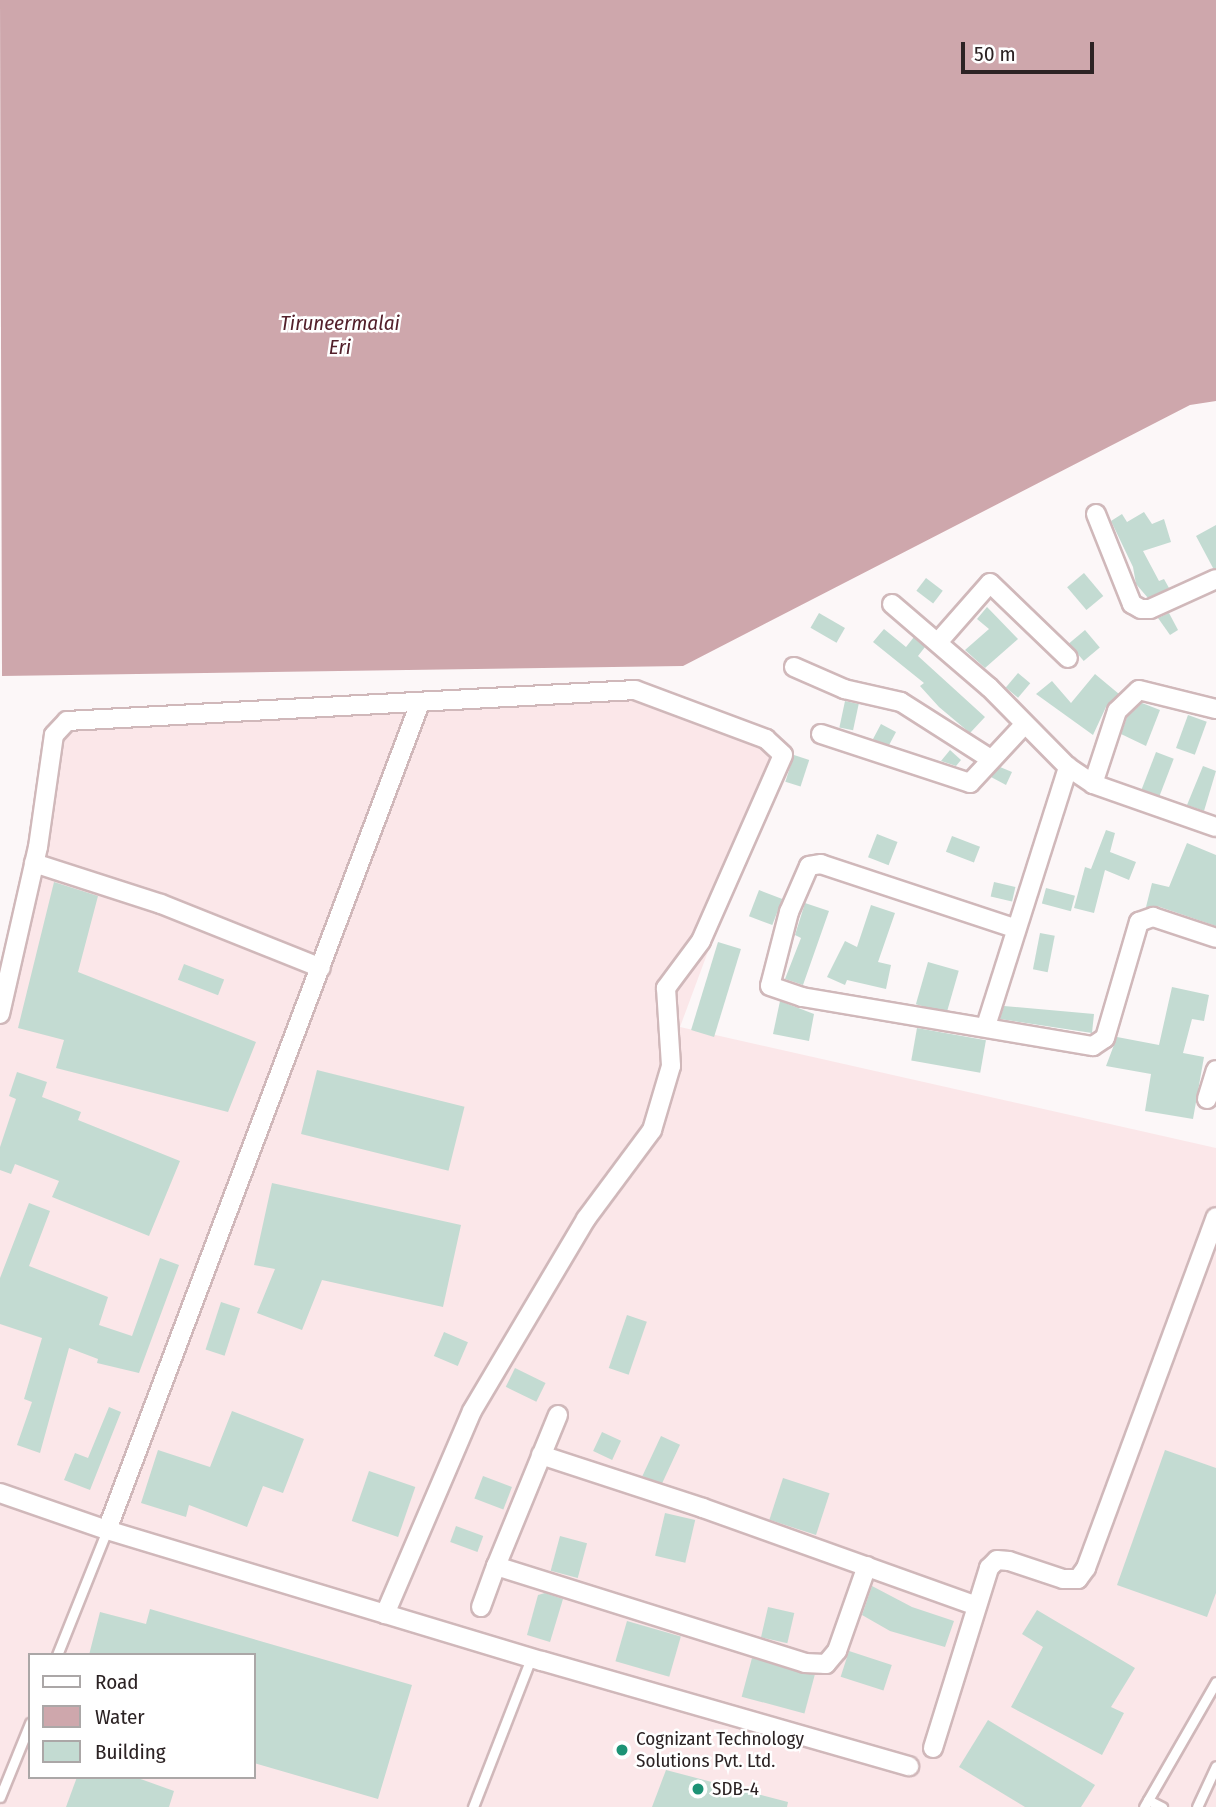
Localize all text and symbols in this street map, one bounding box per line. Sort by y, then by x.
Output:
scale bar [964,28,1097,72]
text: 50 m [974,41,1016,67]
water label: Tiruneermalai Eri [280,310,400,360]
legend [28,1653,256,1779]
text: Road [95,1669,139,1695]
text: Water [95,1704,145,1730]
place label: Cognizant Technology Solutions Pvt. Ltd. [636,1728,804,1772]
text: Building [95,1739,166,1765]
marker: Cognizant Technology Solutions Pvt. Ltd. [614,1742,630,1758]
place label: SDB-4 [712,1778,759,1800]
marker: SDB-4 [690,1781,706,1797]

